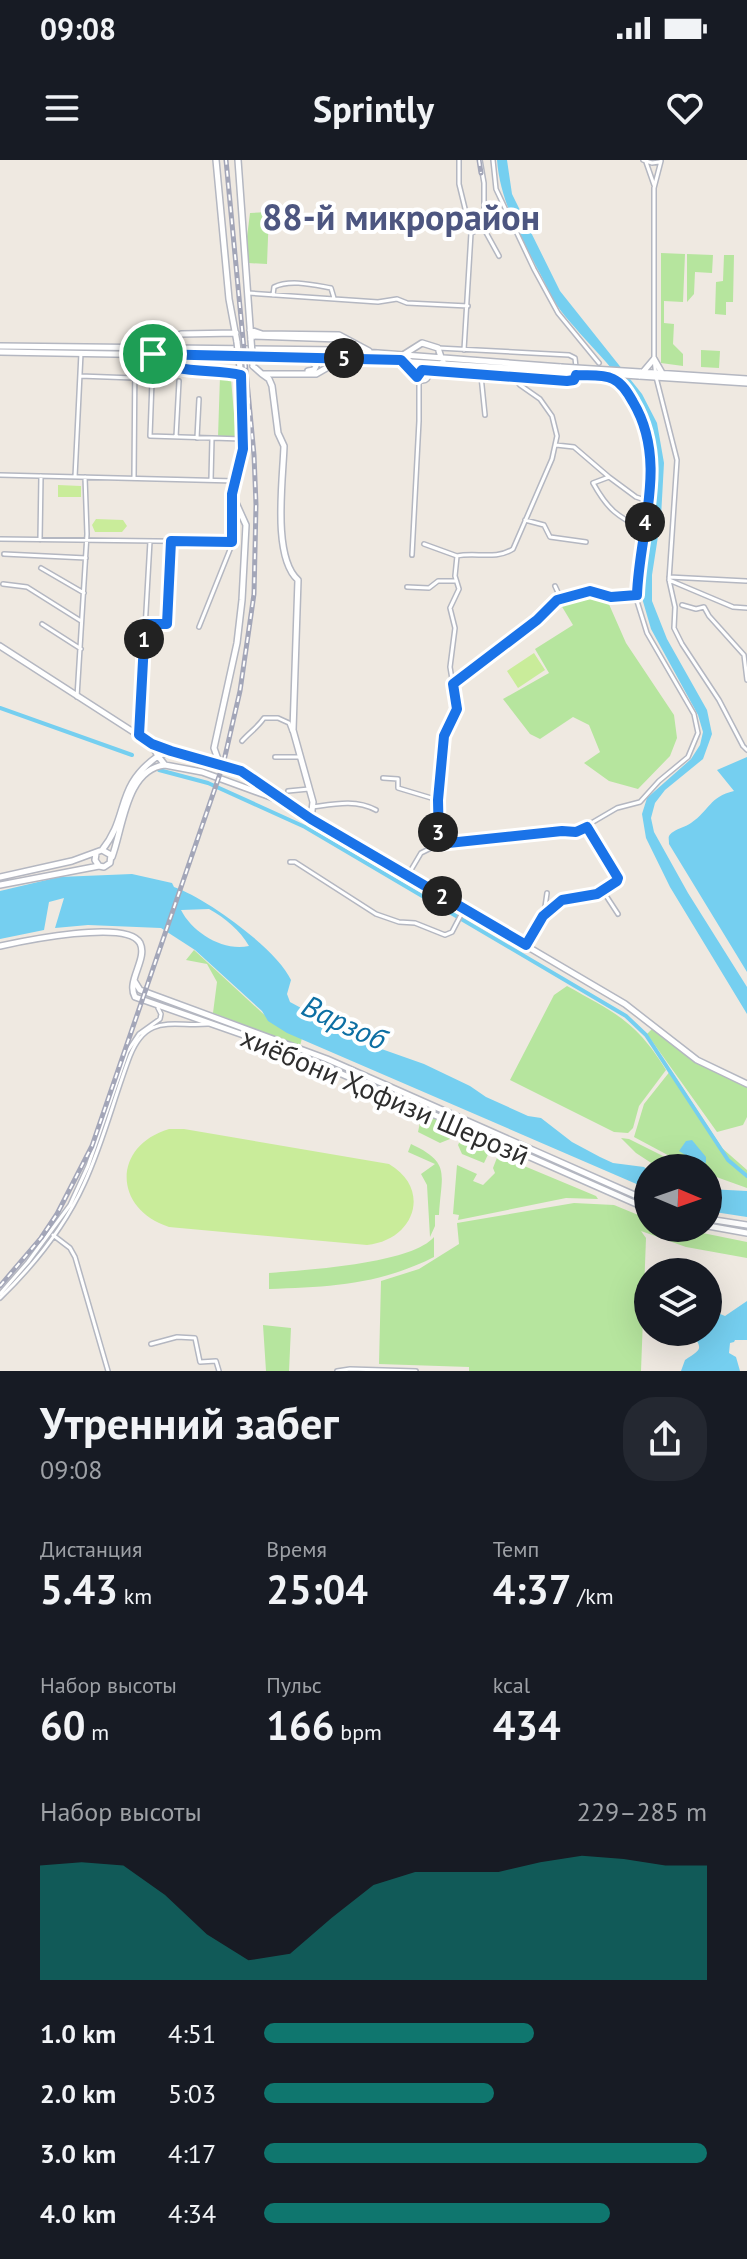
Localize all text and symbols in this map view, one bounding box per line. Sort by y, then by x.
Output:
text: 09:08 [40,9,116,48]
text: Sprintly [313,85,434,132]
icon: menu [40,86,84,130]
icon: heart [663,86,707,130]
district label: 88-й микрорайон [262,193,540,240]
pin [119,320,187,388]
icon: arrive [131,332,175,376]
pin: 5 [324,338,364,378]
text: 5 [338,344,350,372]
pin: 4 [625,502,665,542]
text: 4 [639,508,651,536]
pin: 1 [124,619,164,659]
text: 1 [138,625,150,653]
pin: 3 [418,812,458,852]
text: 3 [432,818,444,846]
pin: 2 [422,876,462,916]
text: 2 [436,882,448,910]
water label: Варзоб [296,985,395,1059]
street label: хиёбони Ҳофизи Шерозӣ [235,1018,535,1173]
north arrow [634,1154,722,1242]
map controls [634,1154,722,1346]
button: layers [634,1258,722,1346]
text: Утренний забег [40,1394,339,1451]
button: share [623,1397,707,1481]
text: 09:08 [40,1453,102,1486]
text: Дистанция [40,1535,142,1563]
text: Время [266,1535,327,1563]
text: Темп [493,1535,539,1563]
text: 5.43 [40,1563,118,1615]
text: 25:04 [266,1563,368,1615]
text: 4:37 [493,1563,571,1615]
text: km [118,1582,152,1610]
text: /km [571,1582,614,1610]
text: Набор высоты [40,1671,177,1699]
text: Пульс [266,1671,322,1699]
text: kcal [493,1671,530,1699]
text: 60 [40,1699,85,1751]
text: 166 [266,1699,334,1751]
text: 434 [493,1699,561,1751]
text: m [85,1718,109,1746]
text: bpm [334,1718,382,1746]
text: Набор высоты [40,1795,202,1828]
text: 229–285 m [577,1795,707,1828]
text: 1.0 km [40,2017,116,2050]
text: 4:51 [168,2017,216,2050]
text: 2.0 km [40,2077,116,2110]
text: 5:03 [168,2077,216,2110]
text: 3.0 km [40,2137,116,2170]
text: 4:17 [168,2137,216,2170]
text: 4.0 km [40,2197,116,2230]
text: 4:34 [168,2197,216,2230]

